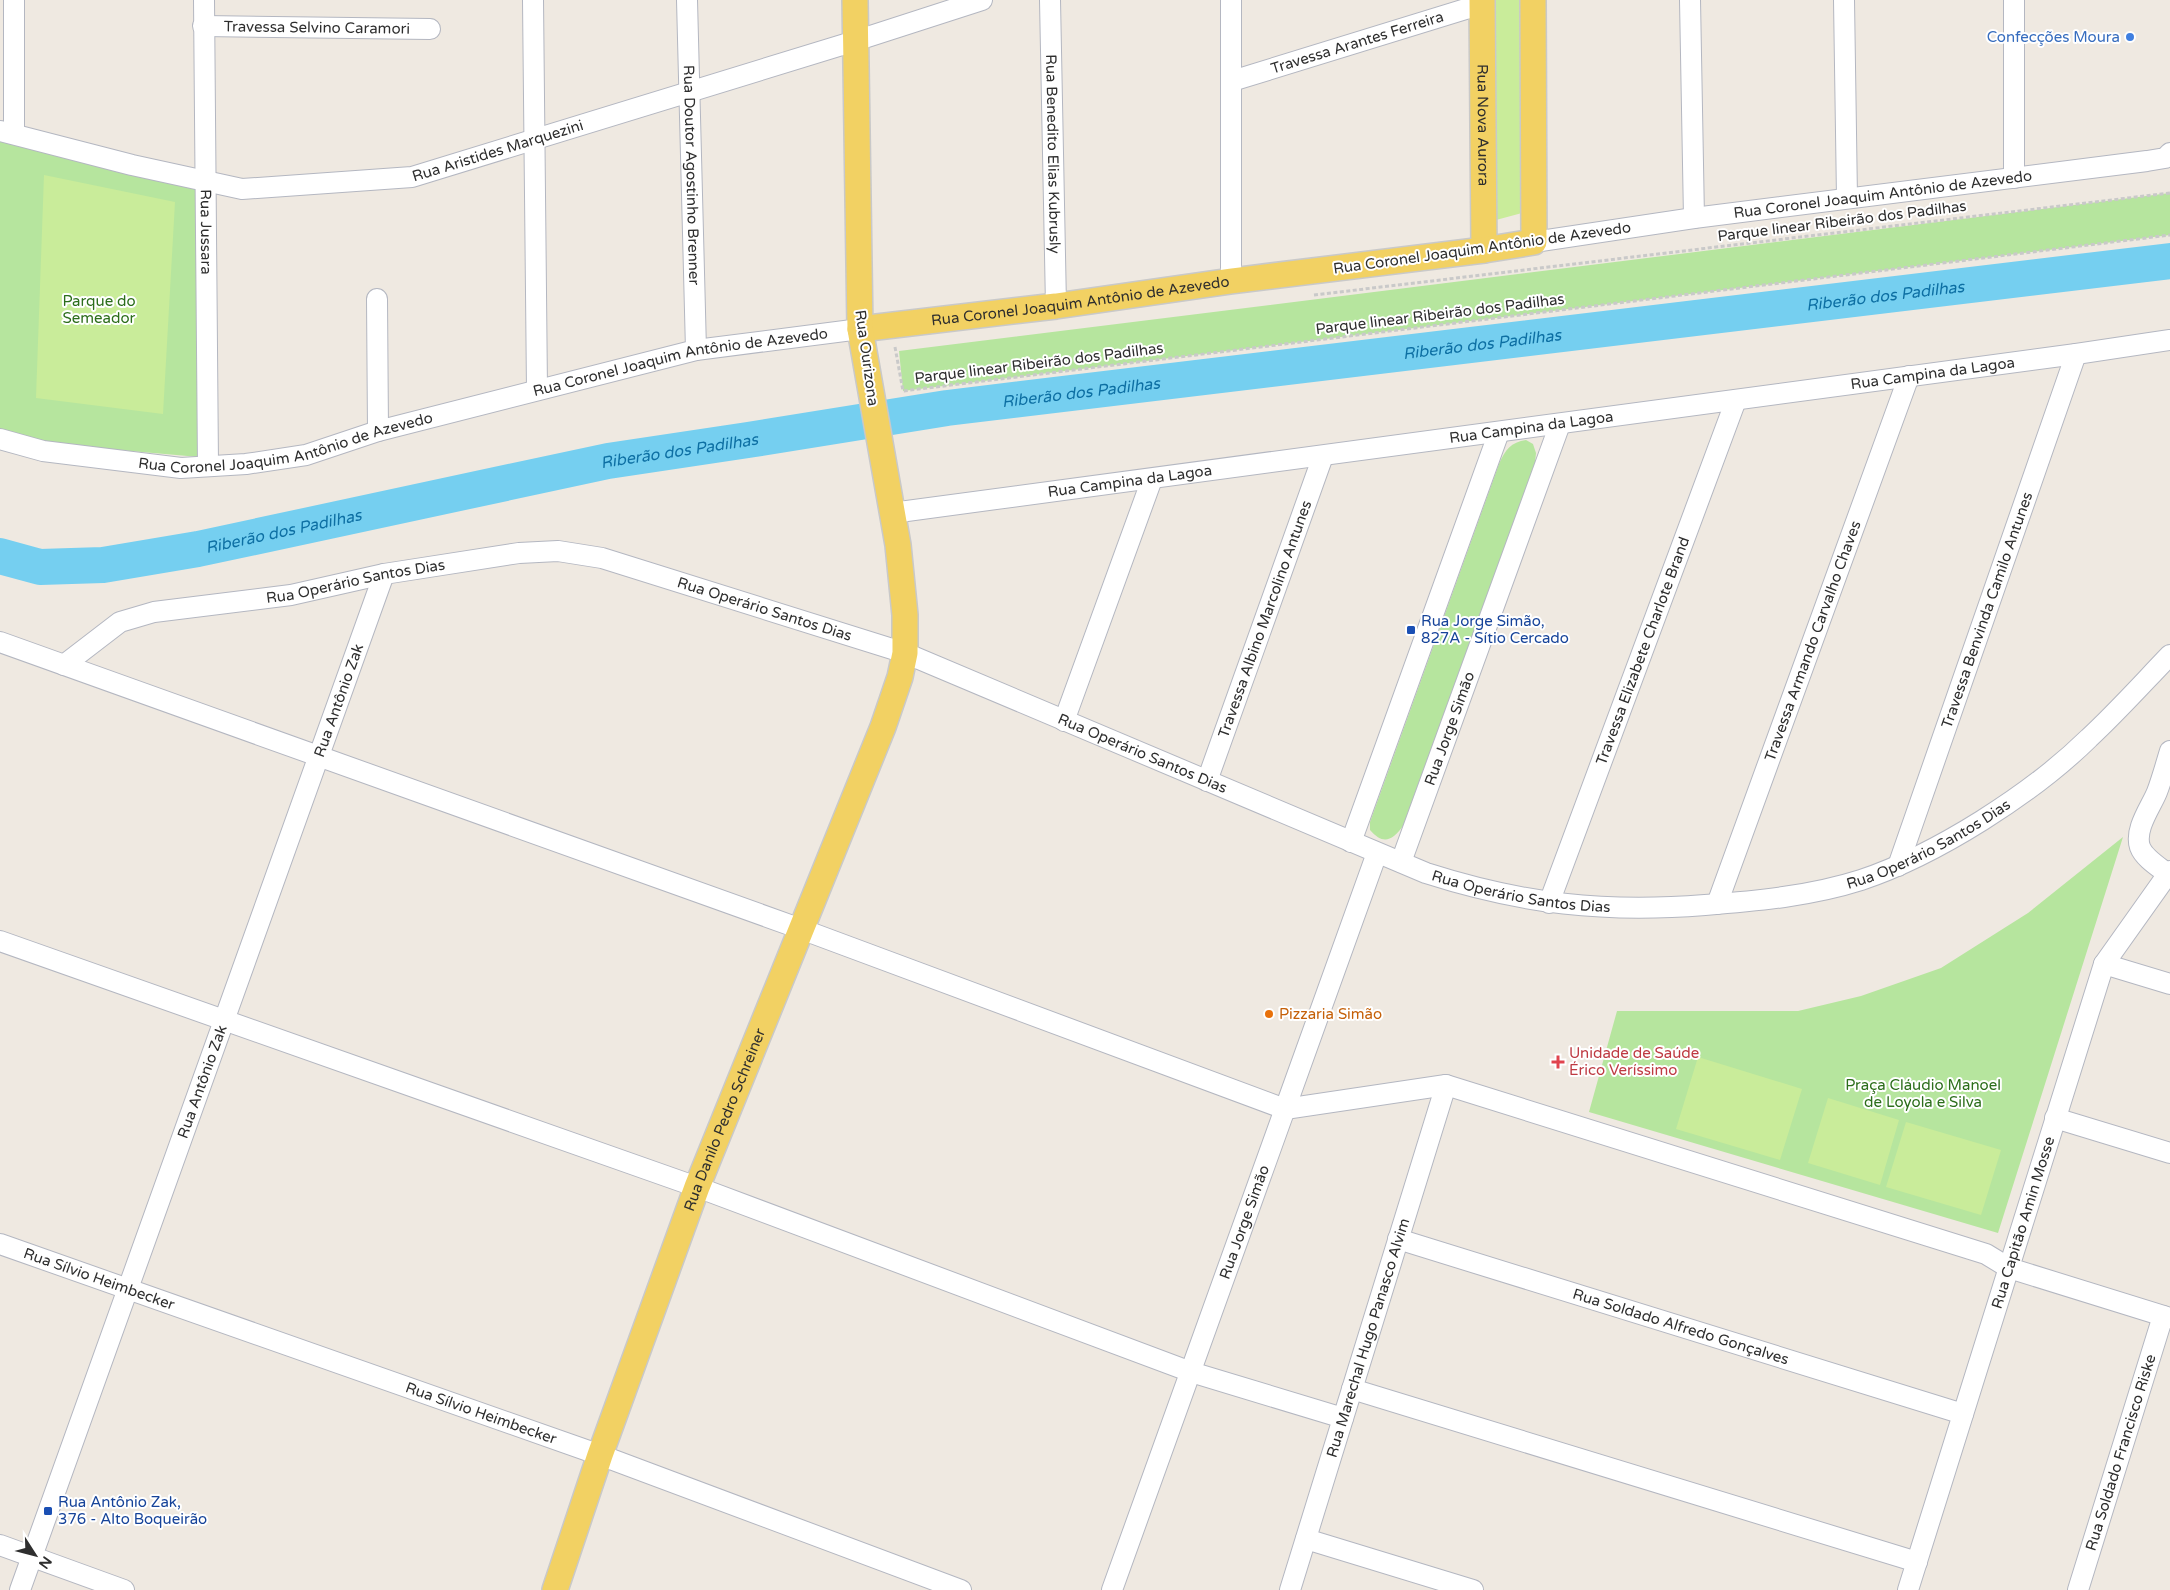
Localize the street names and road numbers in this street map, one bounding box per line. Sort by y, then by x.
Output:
street label: Travessa Arantes Ferreira [1269,7,1446,77]
street label: Travessa Selvino Caramori [224,17,410,38]
street label: Rua Benedito Elias Kubrusly [1042,54,1064,254]
street label: Rua Nova Aurora [1474,64,1492,186]
street label: Rua Doutor Agostinho Brenner [680,65,703,286]
street label: Rua Aristides Marquezini [410,116,586,185]
street label: Rua Coronel Joaquim Antônio de Azevedo [1732,167,2033,222]
street label: Rua Jussara [197,189,215,275]
street label: Parque linear Ribeirão dos Padilhas [1717,197,1967,245]
street label: Rua Coronel Joaquim Antônio de Azevedo [1332,218,1632,278]
street label: Rua Coronel Joaquim Antônio de Azevedo [930,272,1231,330]
street label: Parque linear Ribeirão dos Padilhas [1315,290,1565,338]
street label: Rua Ourizona [851,309,883,407]
street label: Rua Coronel Joaquim Antônio de Azevedo [531,324,829,400]
street label: Parque linear Ribeirão dos Padilhas [914,339,1164,387]
street label: Rua Campina da Lagoa [1849,353,2016,393]
street label: Rua Campina da Lagoa [1448,407,1614,447]
street label: Rua Coronel Joaquim Antônio de Azevedo [137,408,434,477]
street label: Rua Campina da Lagoa [1047,461,1213,501]
street label: Travessa Benvinda Camilo Antunes [1938,490,2036,731]
street label: Travessa Albino Marcolino Antunes [1214,498,1315,740]
street label: Travessa Armando Carvalho Chaves [1761,518,1865,763]
street label: Travessa Elizabete Charlote Brand [1592,534,1693,767]
street label: Rua Operário Santos Dias [265,556,446,607]
street label: Rua Operário Santos Dias [675,573,854,645]
street label: Rua Antônio Zak [310,641,367,759]
street label: Rua Jorge Simão [1421,669,1478,788]
street label: Rua Operário Santos Dias [1055,710,1230,797]
street label: Rua Operário Santos Dias [1844,795,2014,893]
street label: Rua Operário Santos Dias [1430,866,1611,916]
street label: Rua Antônio Zak [174,1023,231,1141]
street label: Rua Danilo Pedro Schreiner [680,1025,769,1214]
street label: Rua Capitão Amin Mosse [1988,1134,2058,1311]
street label: Rua Jorge Simão [1216,1163,1273,1282]
street label: Rua Marechal Hugo Panasco Alvim [1323,1216,1413,1460]
street label: Rua Sílvio Heimbecker [21,1244,177,1314]
street label: Rua Soldado Alfredo Gonçalves [1571,1285,1791,1368]
street label: Rua Soldado Francisco Riske [2082,1352,2160,1553]
street label: Rua Sílvio Heimbecker [403,1378,559,1448]

